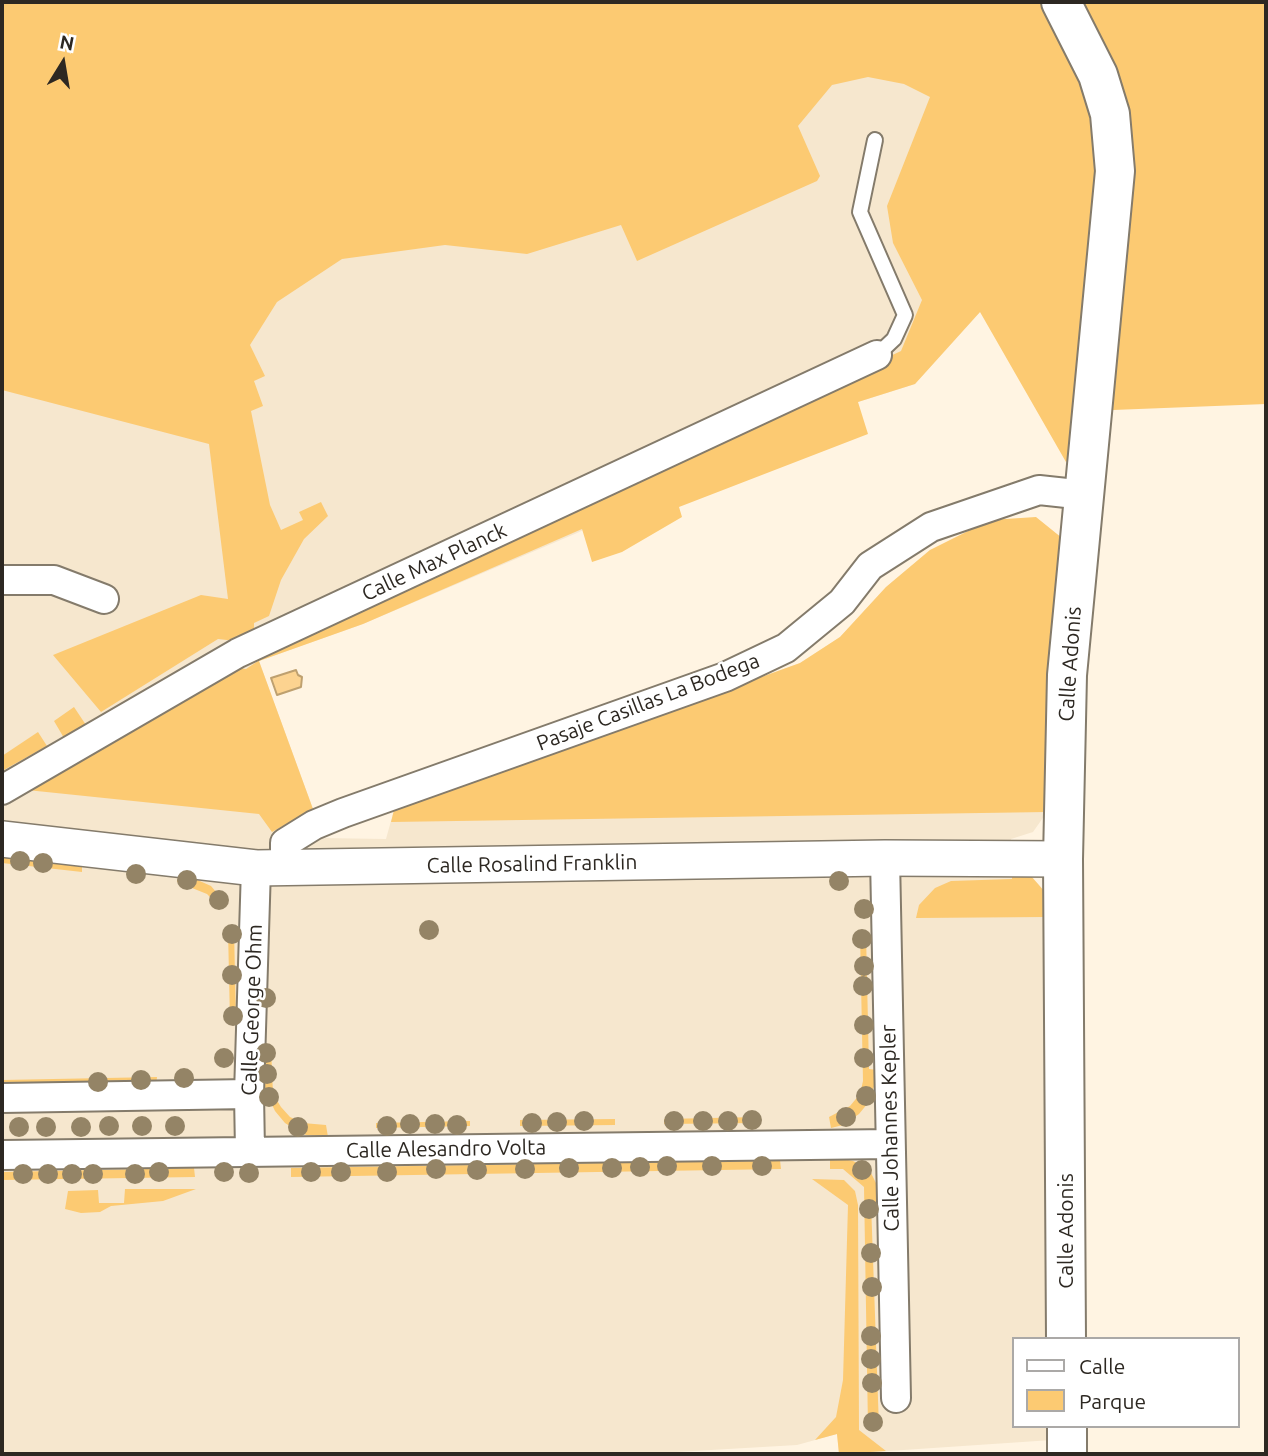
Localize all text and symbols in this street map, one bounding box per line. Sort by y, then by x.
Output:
north arrow [28,28,98,98]
text: N [58,30,76,55]
street label: Calle Max Planck [358,517,510,607]
street label: Calle Adonis [1053,606,1087,722]
street label: Pasaje Casillas La Bodega [533,648,763,756]
street label: Calle Rosalind Franklin [426,850,638,878]
street label: Calle George Ohm [236,924,268,1096]
street label: Calle Johannes Kepler [876,1024,904,1232]
street label: Calle Alesandro Volta [346,1135,546,1163]
street label: Calle Adonis [1053,1173,1079,1289]
legend [1012,1337,1240,1428]
text: Calle [1079,1354,1125,1378]
text: Parque [1079,1389,1146,1413]

